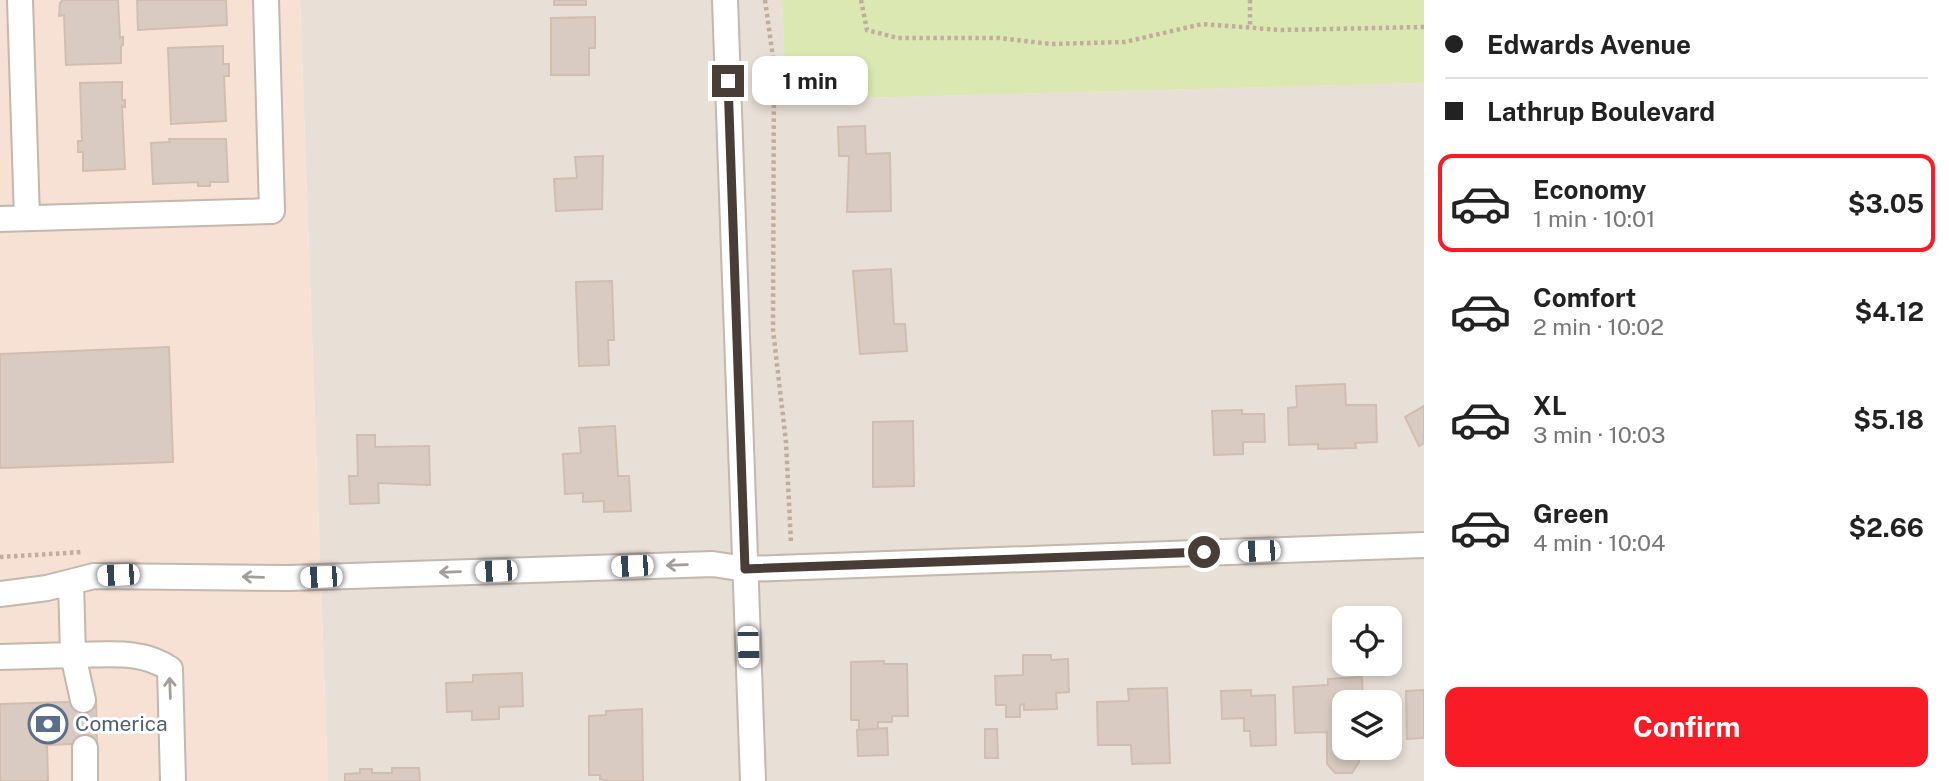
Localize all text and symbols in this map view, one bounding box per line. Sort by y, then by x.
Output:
text: Edwards Avenue [1487,29,1691,60]
callout: 1 min [752,56,868,106]
route end [712,65,744,97]
text: 1 min [782,67,838,94]
text: Lathrup Boulevard [1487,96,1715,127]
icon: car [1449,172,1512,235]
text: Economy [1533,174,1646,205]
text: $3.05 [1848,188,1924,219]
text: 1 min · 10:01 [1533,205,1655,232]
icon: car [1449,280,1512,343]
text: Comfort [1533,282,1636,313]
text: $4.12 [1855,296,1924,327]
text: 2 min · 10:02 [1533,313,1664,340]
icon: car [1449,388,1512,451]
text: XL [1533,390,1567,421]
text: $5.18 [1853,404,1924,435]
text: 3 min · 10:03 [1533,421,1665,448]
icon: car [1449,496,1512,559]
text: Green [1533,498,1609,529]
text: $2.66 [1849,512,1924,543]
text: 4 min · 10:04 [1533,529,1665,556]
route start [1188,536,1220,568]
car [1238,540,1281,562]
car [611,555,654,577]
one-way arrow [666,558,689,571]
car [475,560,518,582]
car [97,564,140,586]
car [300,566,343,588]
one-way arrow [438,566,461,579]
one-way arrow [242,571,265,584]
map controls [1332,606,1402,760]
button: locate [1332,606,1402,676]
car [737,626,760,668]
one-way arrow [164,677,177,700]
button: Confirm [1445,687,1928,767]
button: layers [1332,690,1402,760]
bank icon: Comerica [27,703,69,745]
place label: Comerica [75,711,168,736]

